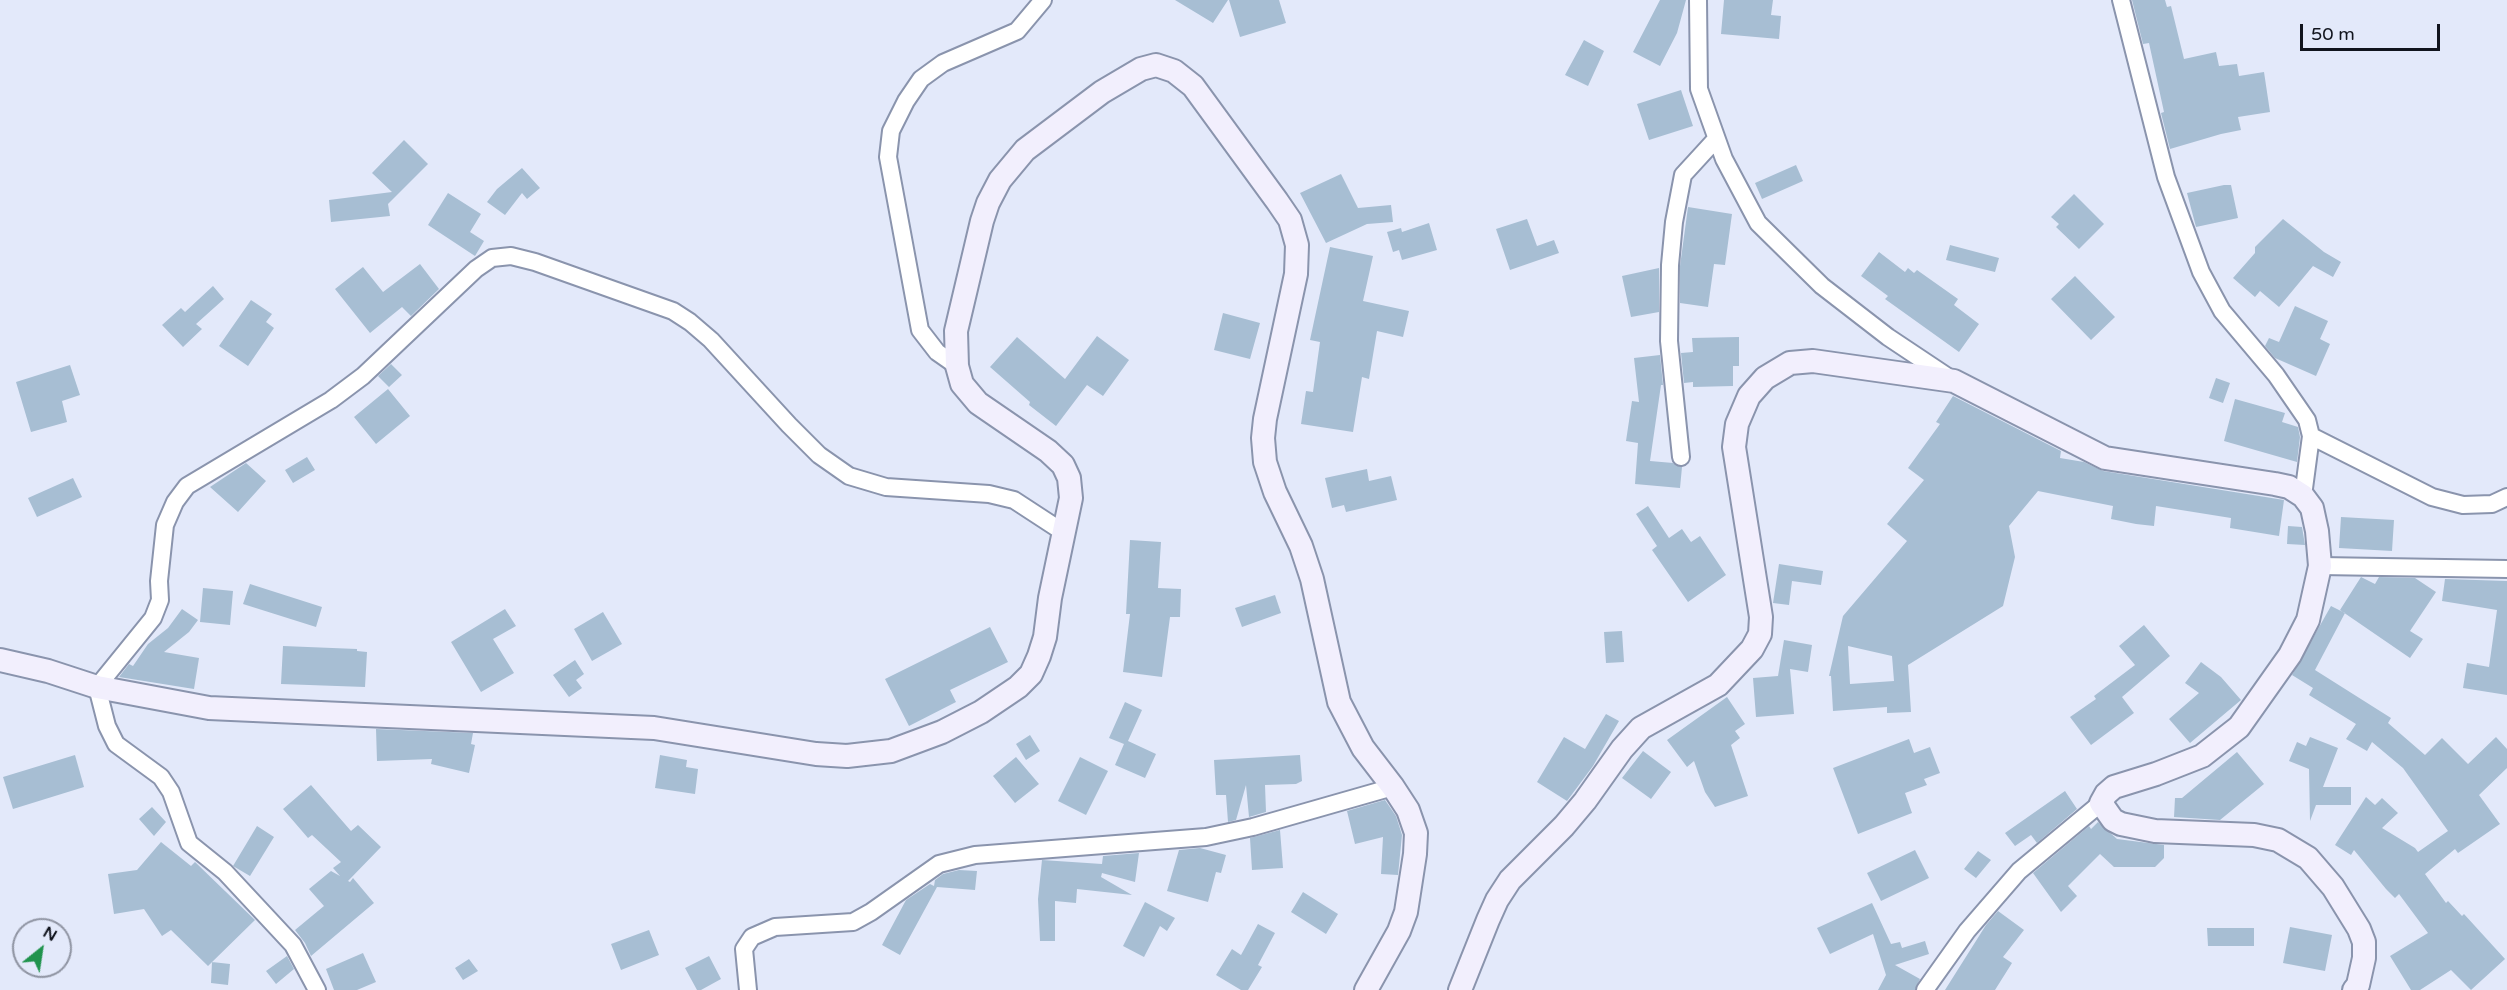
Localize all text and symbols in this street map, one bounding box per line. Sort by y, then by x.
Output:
scale bar [2303,12,2442,50]
text: 50 m [2311,23,2355,45]
north arrow [12,918,72,978]
text: N [39,922,61,946]

